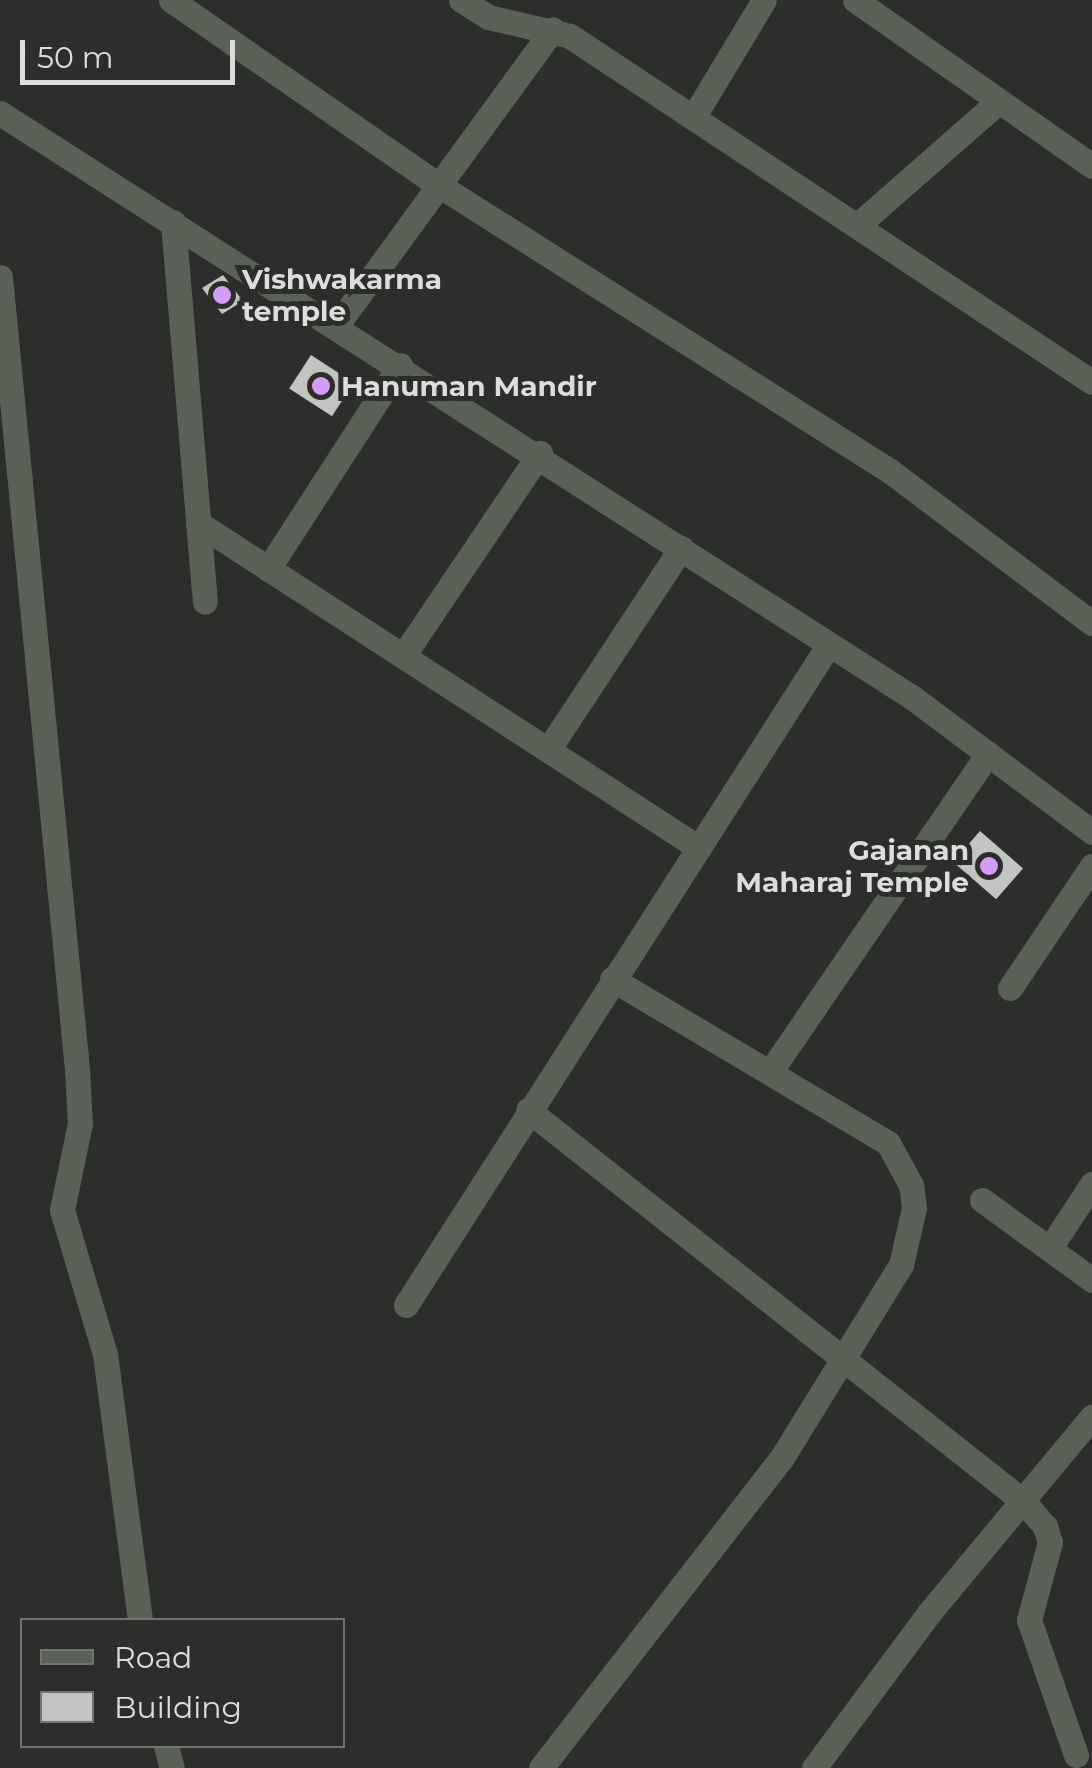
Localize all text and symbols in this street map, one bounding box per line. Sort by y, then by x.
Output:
scale bar [25,20,240,82]
text: 50 m [37,39,114,76]
place label: Vishwakarma temple [242,262,442,328]
marker: Vishwakarma temple [211,284,233,306]
place label: Hanuman Mandir [341,369,597,403]
marker: Hanuman Mandir [310,375,332,397]
place label: Gajanan Maharaj Temple [735,833,969,899]
marker: Gajanan Maharaj Temple [978,855,1000,877]
legend [20,1618,345,1748]
text: Road [114,1639,192,1676]
text: Building [114,1689,242,1726]

